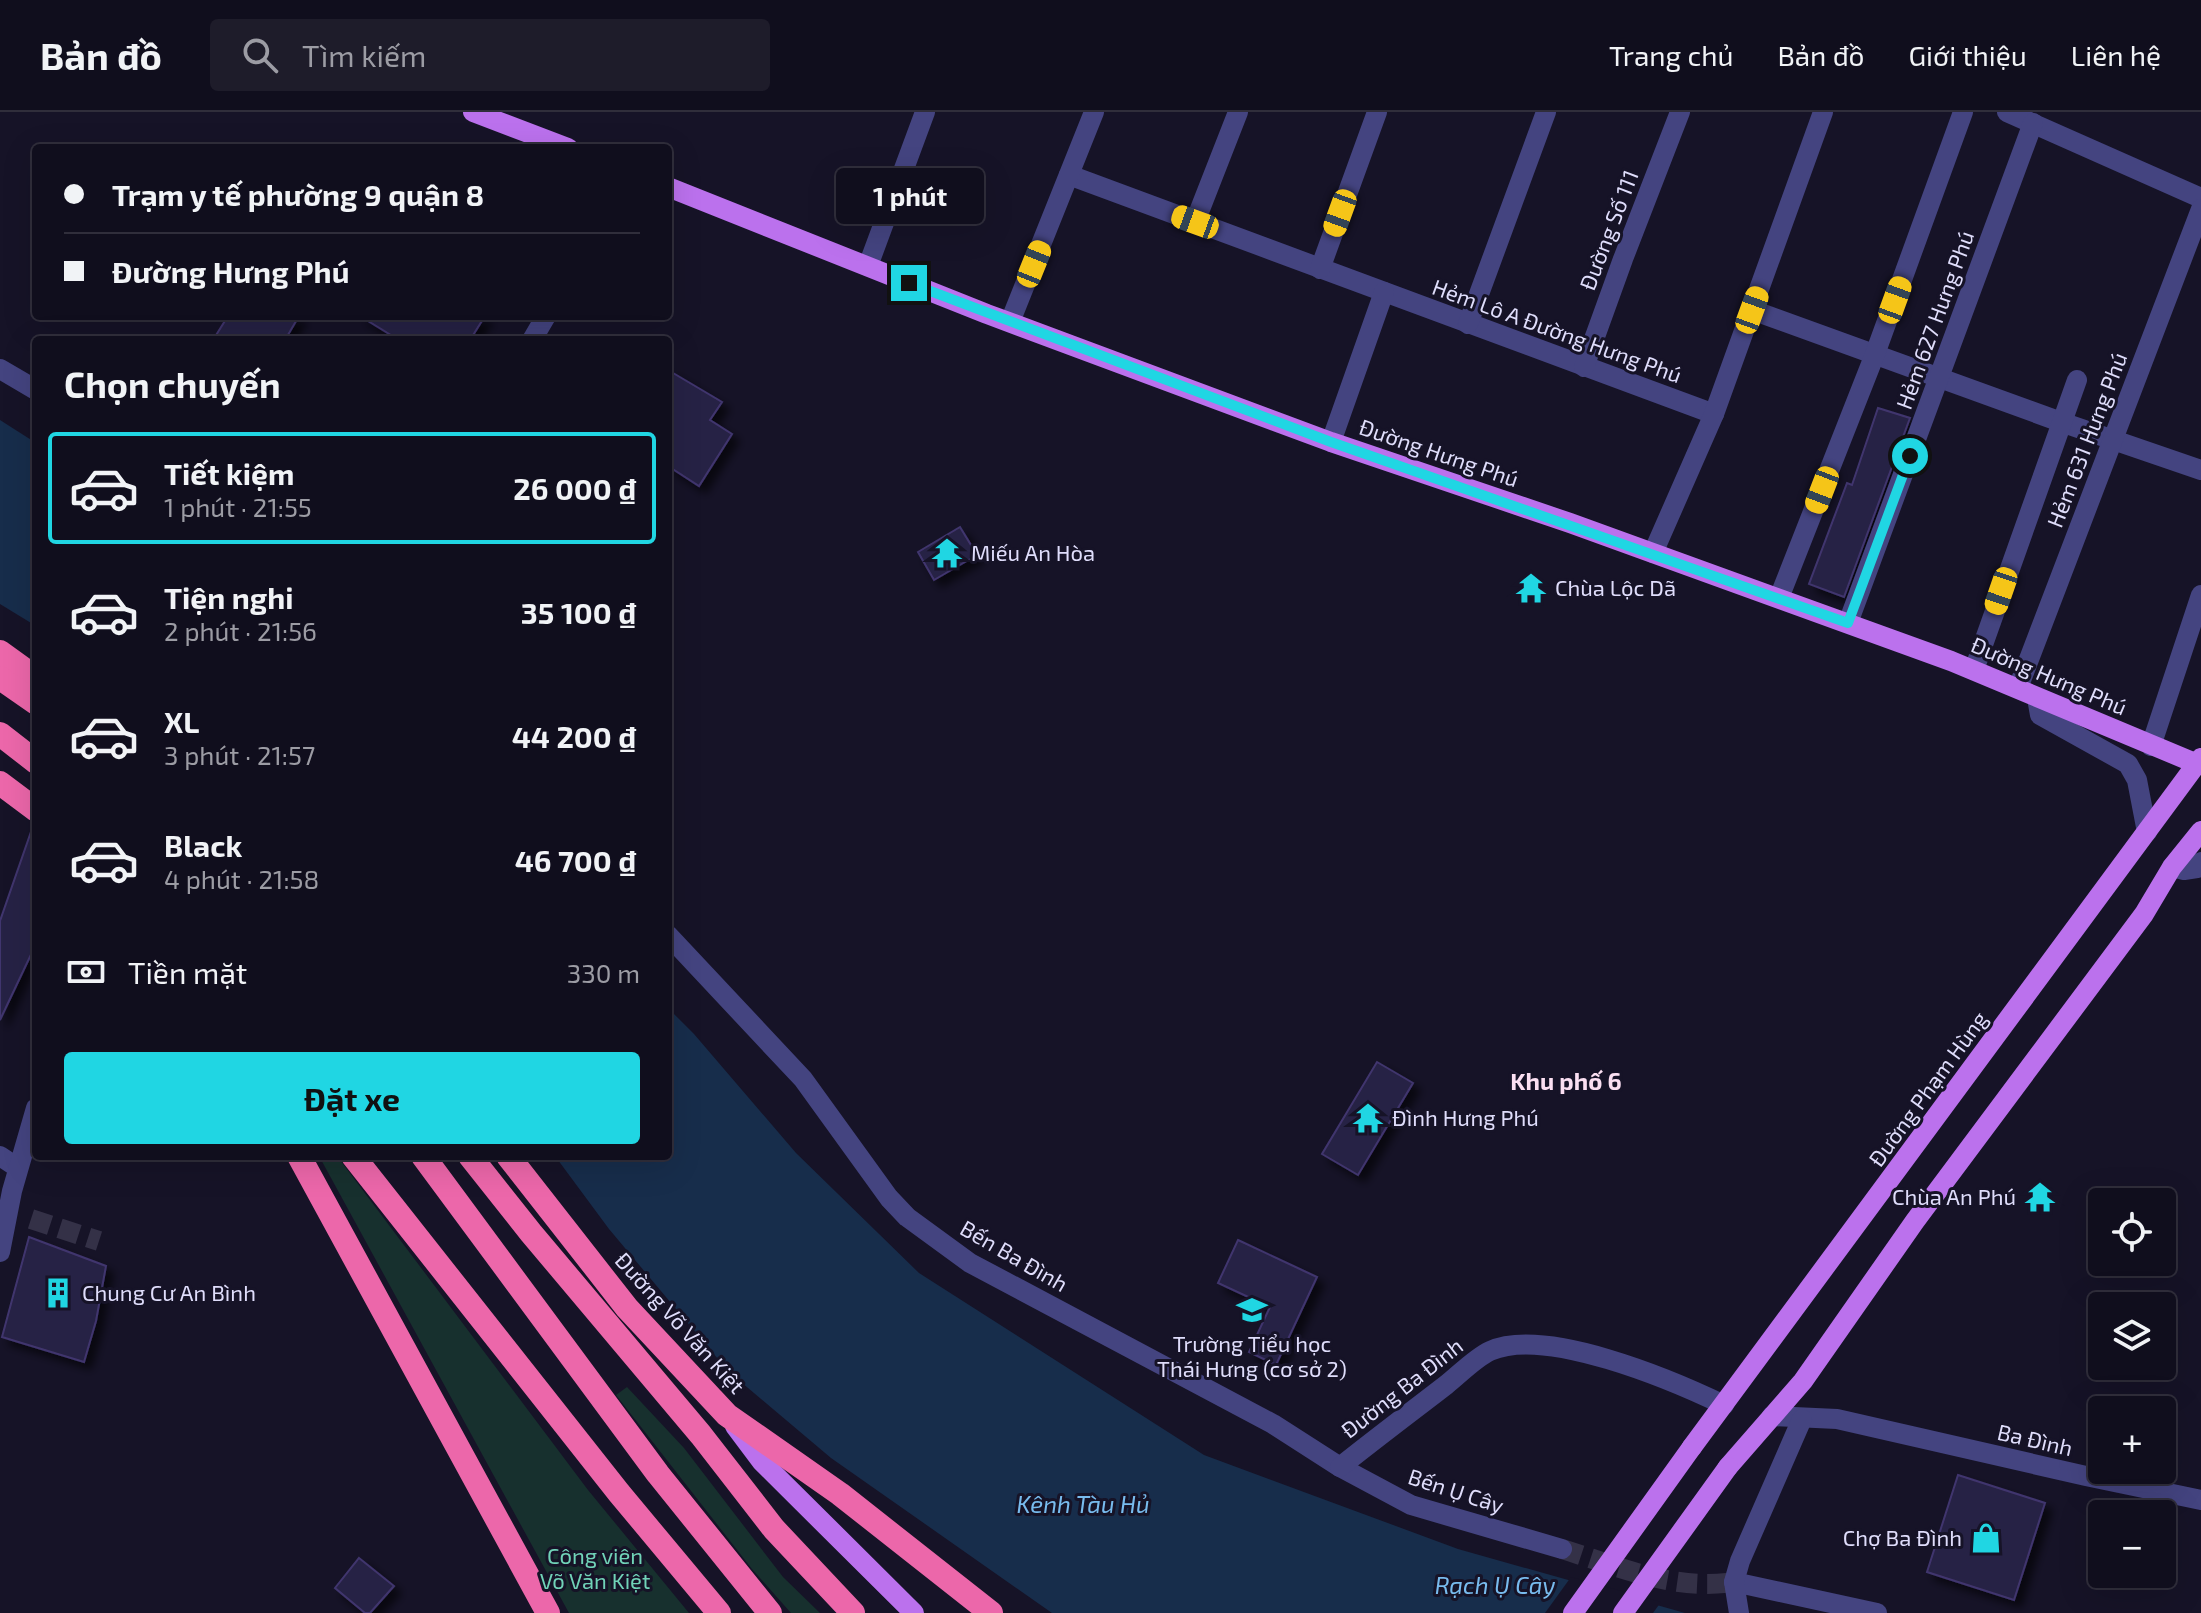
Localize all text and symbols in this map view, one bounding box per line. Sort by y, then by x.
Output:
search box [210,19,770,91]
text: Bản đồ [40,32,162,78]
icon: search [238,33,282,77]
text: Tìm kiếm [302,37,426,73]
text: Trang chủ [1609,38,1733,72]
text: Bản đồ [1777,38,1864,72]
text: Giới thiệu [1908,38,2027,72]
text: Liên hệ [2071,38,2161,72]
street label: Đường Số 111 [1573,166,1643,293]
callout: 1 phút [835,167,983,223]
text: Trạm y tế phường 9 quận 8 [112,176,484,212]
text: 1 phút [873,180,947,211]
car [1321,186,1359,240]
car [1168,203,1222,241]
street label: Hẻm 627 Hưng Phú [1890,227,1978,412]
car [1014,237,1054,291]
text: Đường Hưng Phú [112,253,349,289]
route end [891,265,927,301]
street label: Hẻm Lô A Đường Hưng Phú [1429,273,1686,387]
car [1876,273,1914,327]
car [1733,283,1771,337]
street label: Hẻm 631 Hưng Phú [2041,349,2131,531]
text: Chọn chuyến [64,362,281,405]
street label: Đường Hưng Phú [1356,413,1522,491]
route start [1892,438,1928,474]
icon: car [68,452,140,524]
text: Tiết kiệm [164,455,294,491]
car [1802,463,1842,517]
text: 26 000 ₫ [513,470,636,506]
text: 1 phút · 21:55 [164,491,312,522]
temple icon: Miếu An Hòa [930,536,964,570]
place label: Miếu An Hòa [971,539,1095,565]
car [1982,564,2020,618]
temple icon: Chùa Lộc Dã [1514,571,1548,605]
place label: Chùa Lộc Dã [1555,574,1676,600]
icon: car [68,576,140,648]
text: Tiện nghi [164,579,294,615]
text: 35 100 ₫ [521,594,636,630]
text: 2 phút · 21:56 [164,615,317,646]
street label: Đường Hưng Phú [1968,631,2131,720]
icon: car [68,700,140,772]
text: XL [164,703,199,739]
text: 44 200 ₫ [512,718,636,754]
text: 3 phút · 21:57 [164,739,315,770]
icon: car [68,824,140,896]
text: Black [164,827,242,863]
text: 46 700 ₫ [515,842,636,878]
text: 4 phút · 21:58 [164,863,319,894]
icon: cash [64,950,108,994]
text: Tiền mặt [128,954,247,990]
text: 330 m [567,957,640,988]
street label: Đường Phạm Hùng [1862,1006,1992,1171]
button: Đặt xe [64,1052,640,1144]
district label: Khu phố 6 [1510,1066,1622,1095]
temple icon: Đình Hưng Phú [1351,1101,1385,1135]
place label: Đình Hưng Phú [1392,1104,1539,1130]
temple icon: Chùa An Phú [2023,1180,2057,1214]
place label: Chùa An Phú [1892,1183,2016,1209]
map controls [2088,1188,2176,1588]
button: locate [2088,1188,2176,1276]
street label: Bến Ba Đình [956,1214,1073,1296]
street label: Đường Võ Văn Kiệt [611,1246,751,1398]
building icon: Chung Cư An Bình [41,1276,75,1310]
place label: Chung Cư An Bình [82,1279,256,1305]
button: layers [2088,1292,2176,1380]
school or university icon: Trường Tiểu học Thái Hưng (cơ sở 2) [1235,1293,1269,1327]
place label: Trường Tiểu học Thái Hưng (cơ sở 2) [1157,1330,1347,1381]
street label: Đường Ba Đình [1335,1332,1467,1443]
button: + [2088,1396,2176,1484]
street label: Ba Đình [1995,1418,2075,1460]
street label: Bến Ụ Cây [1405,1462,1508,1518]
water label: Kênh Tàu Hủ [1017,1489,1149,1518]
button: − [2088,1500,2176,1588]
shop icon: Chợ Ba Đình [1969,1521,2003,1555]
place label: Chợ Ba Đình [1843,1524,1962,1550]
park label: Công viên Võ Văn Kiệt [540,1542,650,1593]
water label: Rạch Ụ Cây [1435,1570,1555,1599]

